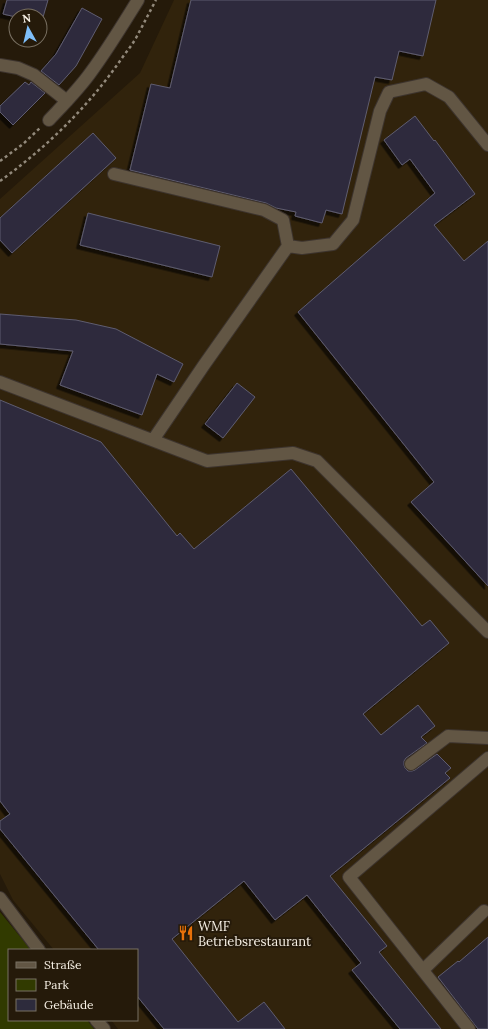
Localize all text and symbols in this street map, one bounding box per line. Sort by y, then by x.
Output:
north arrow [8,8,48,48]
text: N [21,11,32,26]
place label: WMF Betriebsrestaurant [198,918,311,950]
restaurant icon: WMF Betriebsrestaurant [177,924,195,942]
legend [8,949,138,1021]
text: Straße [44,957,82,972]
text: Park [44,977,70,992]
text: Gebäude [44,997,94,1012]

